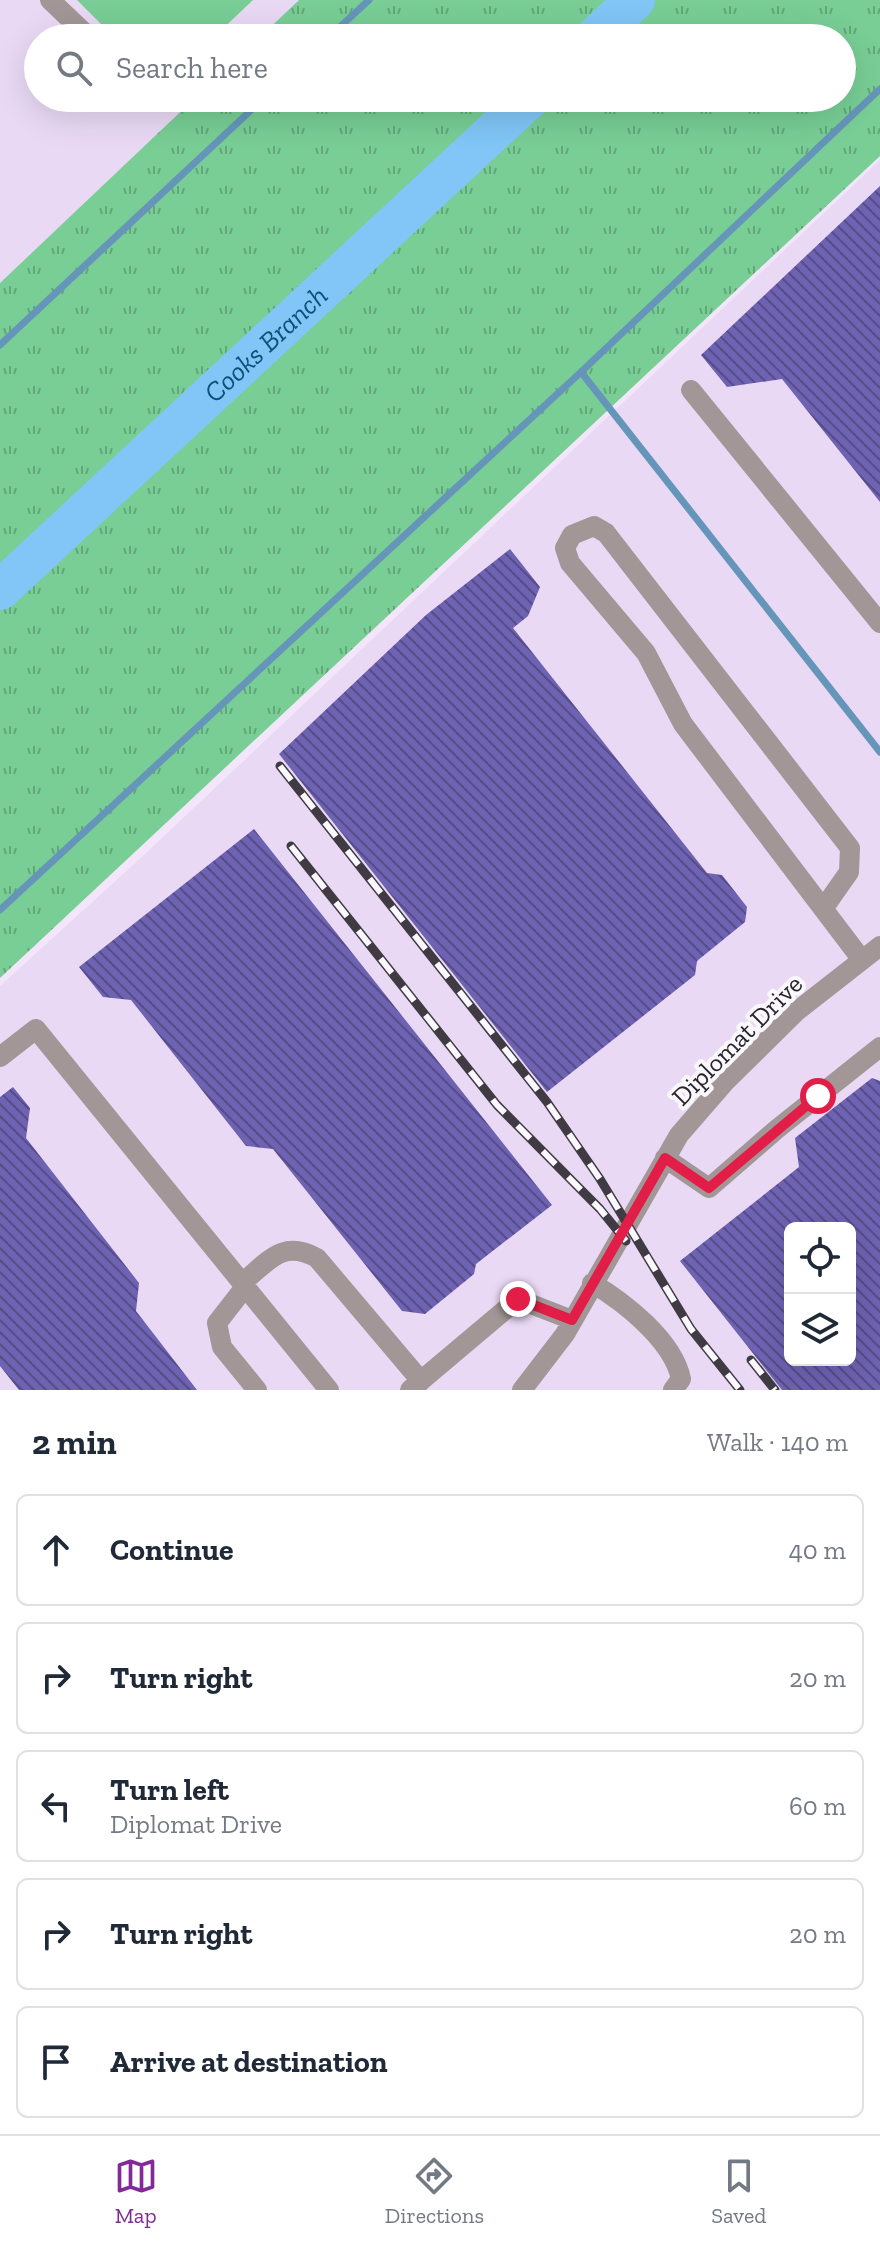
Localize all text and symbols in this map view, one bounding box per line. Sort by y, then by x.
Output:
search box [24,24,856,112]
icon: search [52,46,96,90]
text: Search here [116,50,268,86]
water label: Cooks Branch [197,279,334,409]
street label: Diplomat Drive [665,968,809,1112]
route start [800,1078,836,1114]
map controls [784,1222,856,1366]
button: locate [784,1222,856,1294]
route end [500,1281,536,1317]
button: layers [784,1294,856,1366]
text: 2 min [32,1422,117,1463]
text: Walk · 140 m [707,1426,848,1458]
icon: ahead [34,1528,78,1572]
text: Continue [110,1532,234,1568]
text: 40 m [789,1534,846,1566]
icon: right [34,1656,78,1700]
text: Turn right [110,1660,252,1696]
text: 20 m [789,1662,846,1694]
text: Turn left [110,1772,229,1808]
icon: left [34,1784,78,1828]
text: 60 m [789,1790,846,1822]
text: Diplomat Drive [110,1808,282,1840]
icon: right [34,1912,78,1956]
text: Turn right [110,1916,252,1952]
text: 20 m [789,1918,846,1950]
icon: arrive [34,2040,78,2084]
text: Arrive at destination [110,2044,387,2080]
tab: Map [114,2154,158,2229]
tab: Directions [385,2154,484,2229]
tab: Saved [711,2154,766,2229]

